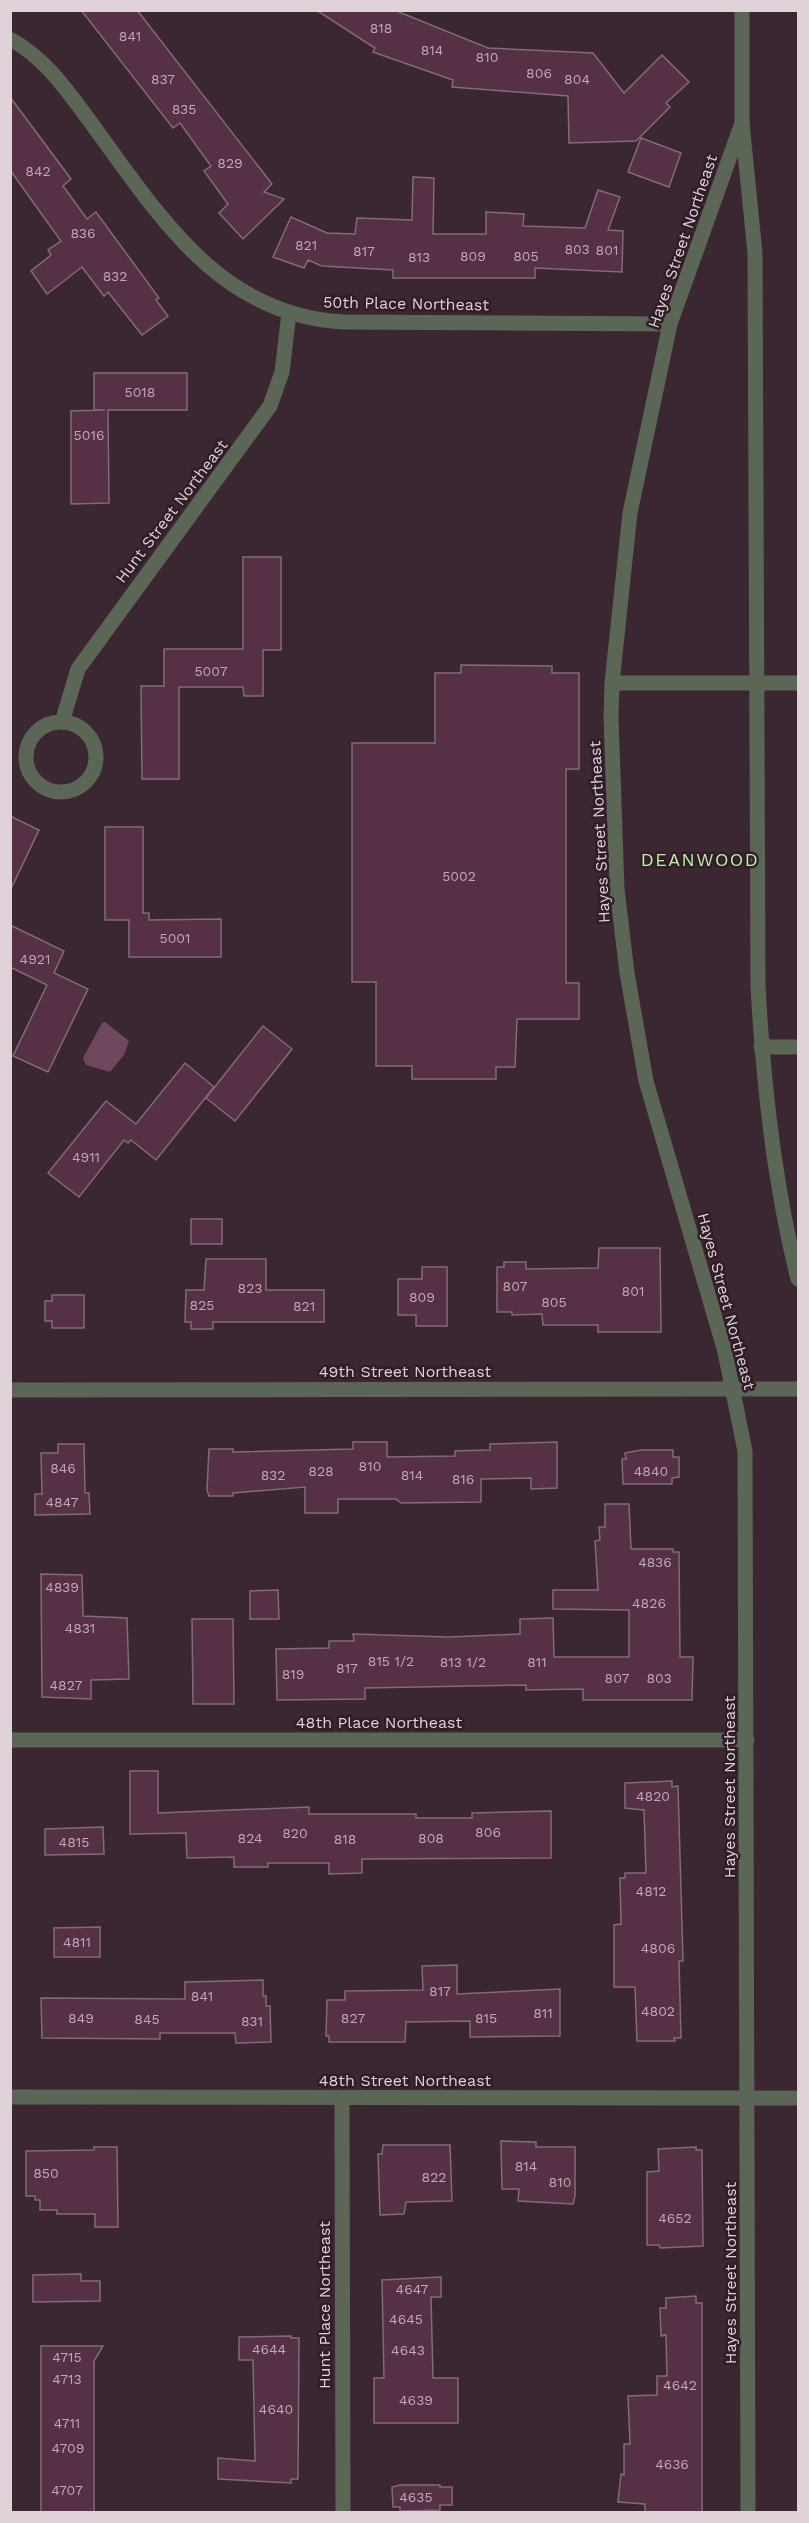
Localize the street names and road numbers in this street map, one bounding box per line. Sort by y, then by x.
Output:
street label: Hayes Street Northeast [644,151,721,331]
street label: 50th Place Northeast [323,293,489,314]
street label: Hunt Street Northeast [111,436,232,587]
street label: Hayes Street Northeast [585,740,614,924]
street label: Hayes Street Northeast [694,1211,759,1392]
street label: 49th Street Northeast [319,1362,492,1381]
street label: Hayes Street Northeast [720,1695,739,1878]
street label: 48th Place Northeast [296,1713,462,1732]
street label: 48th Street Northeast [319,2071,492,2090]
street label: Hayes Street Northeast [721,2181,740,2364]
street label: Hunt Place Northeast [315,2221,334,2389]

